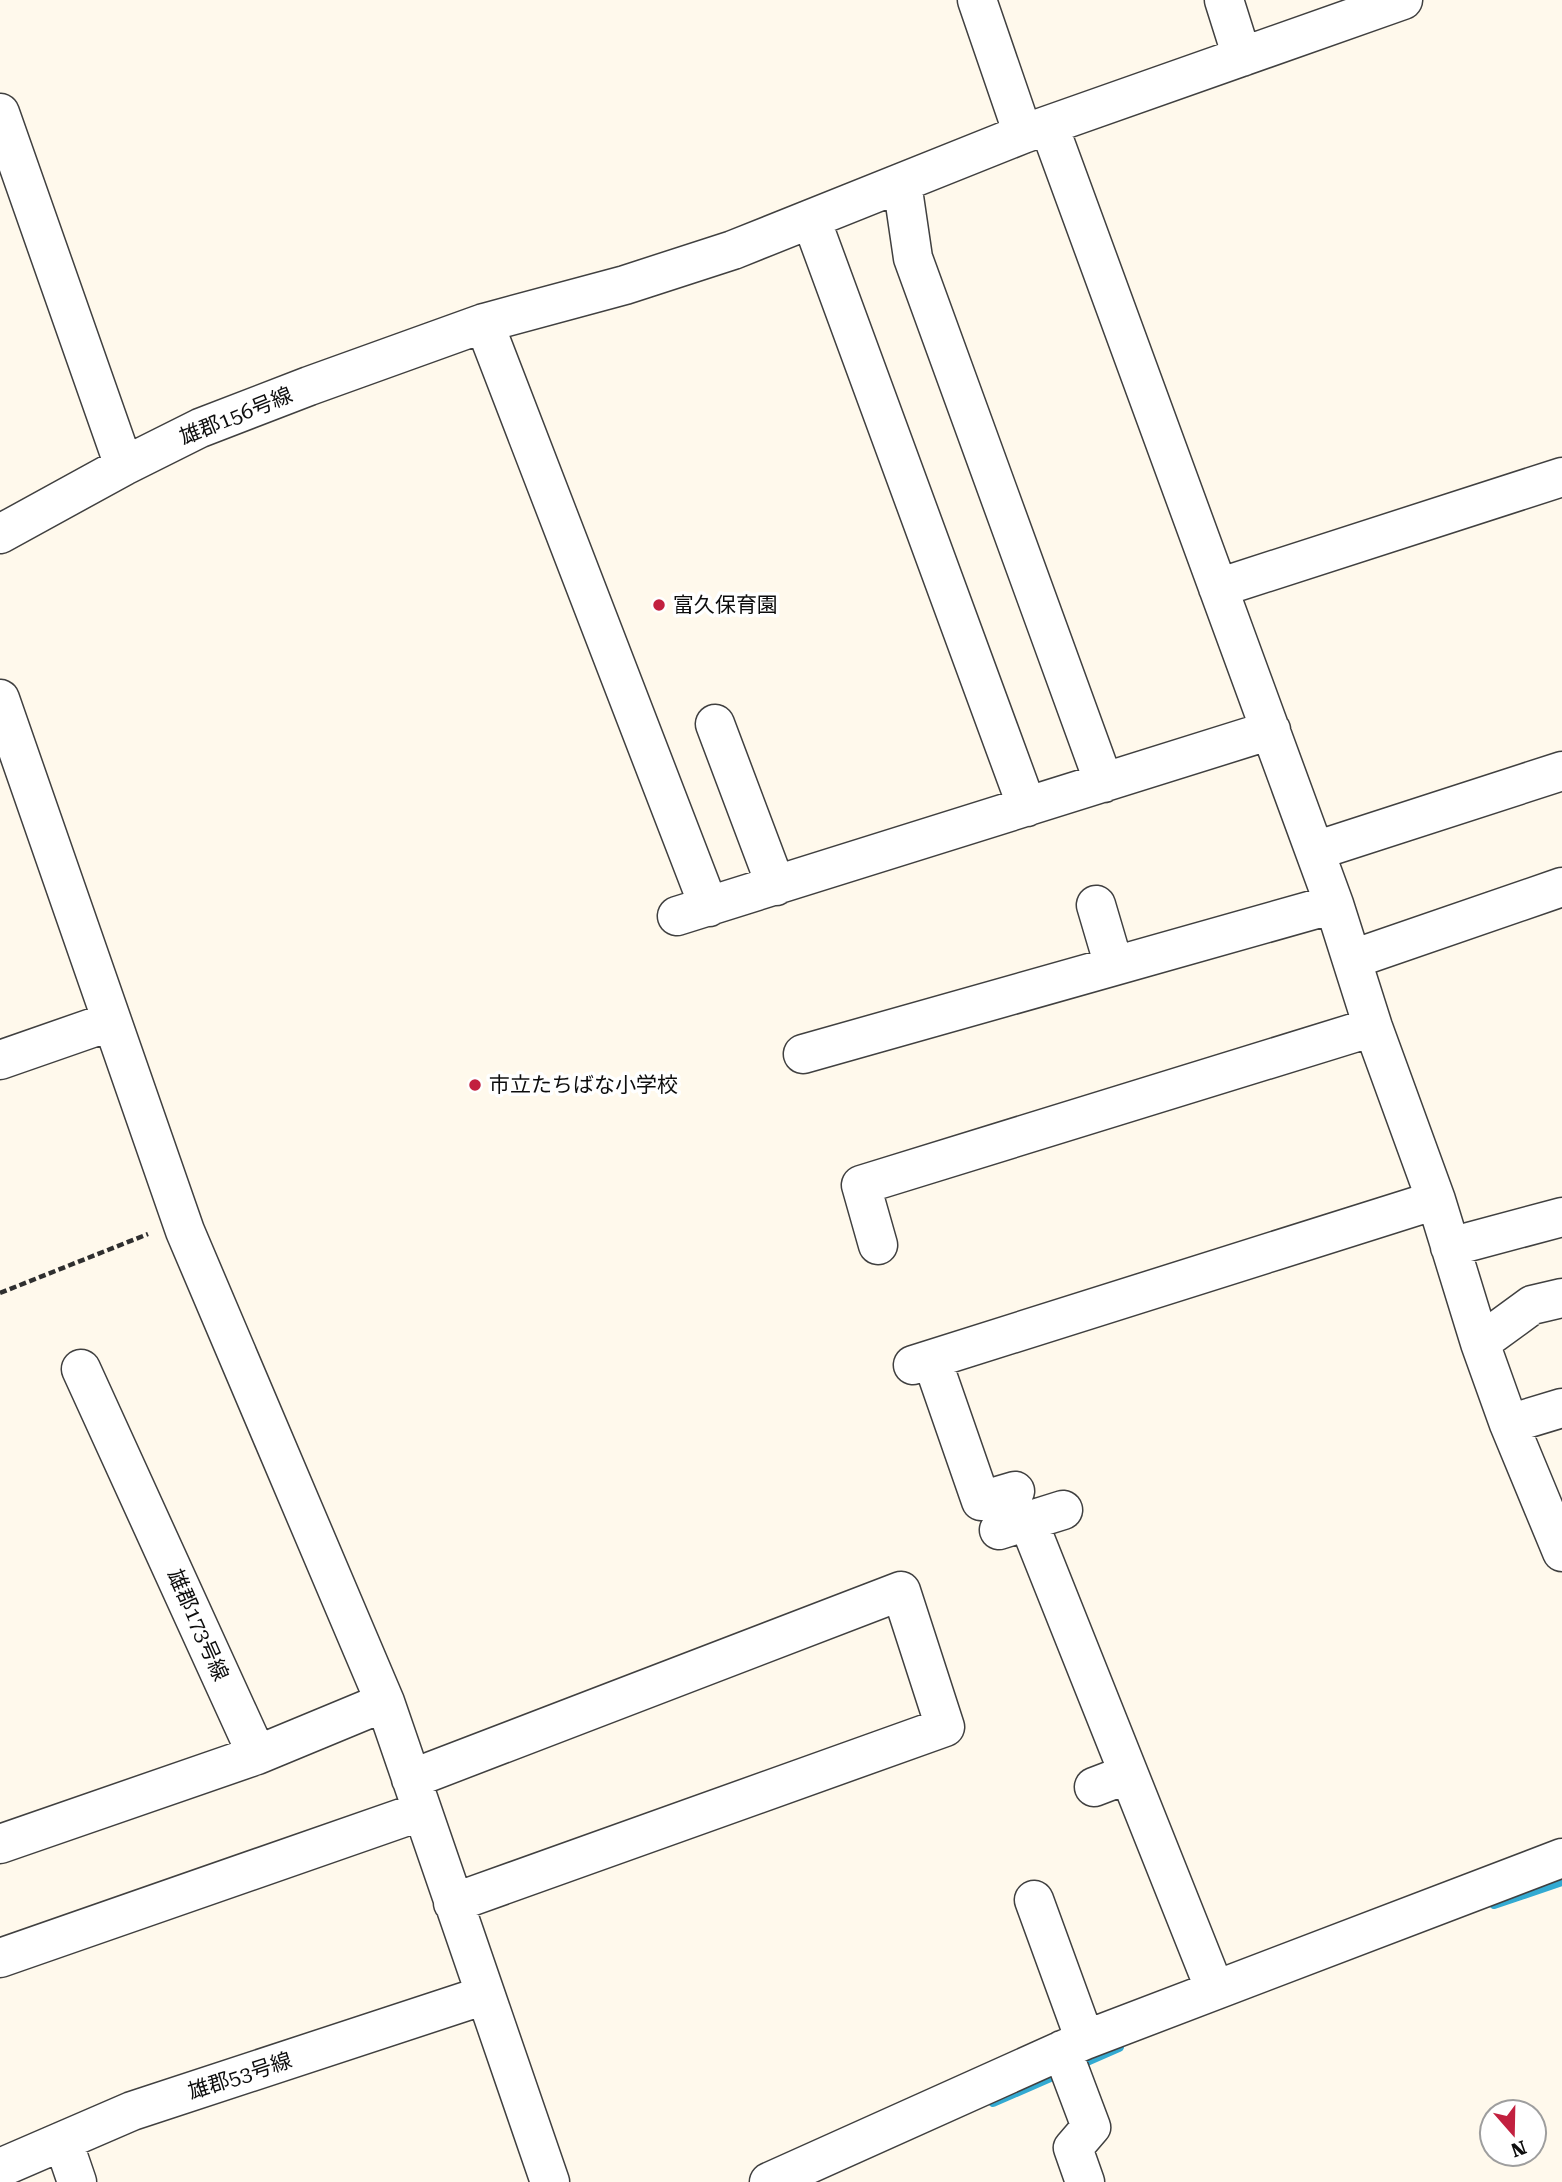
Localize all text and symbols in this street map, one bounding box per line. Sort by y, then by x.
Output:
street label: 雄郡156号線 [176,383,296,449]
place label: 富久保育園 [673,593,778,617]
marker: 富久保育園 [651,597,667,613]
place label: 市立たちばな小学校 [489,1073,678,1097]
marker: 市立たちばな小学校 [467,1077,483,1093]
street label: 雄郡173号線 [163,1566,233,1684]
street label: 雄郡53号線 [185,2048,295,2104]
north arrow [1478,2098,1548,2168]
text: N [1507,2135,1529,2162]

